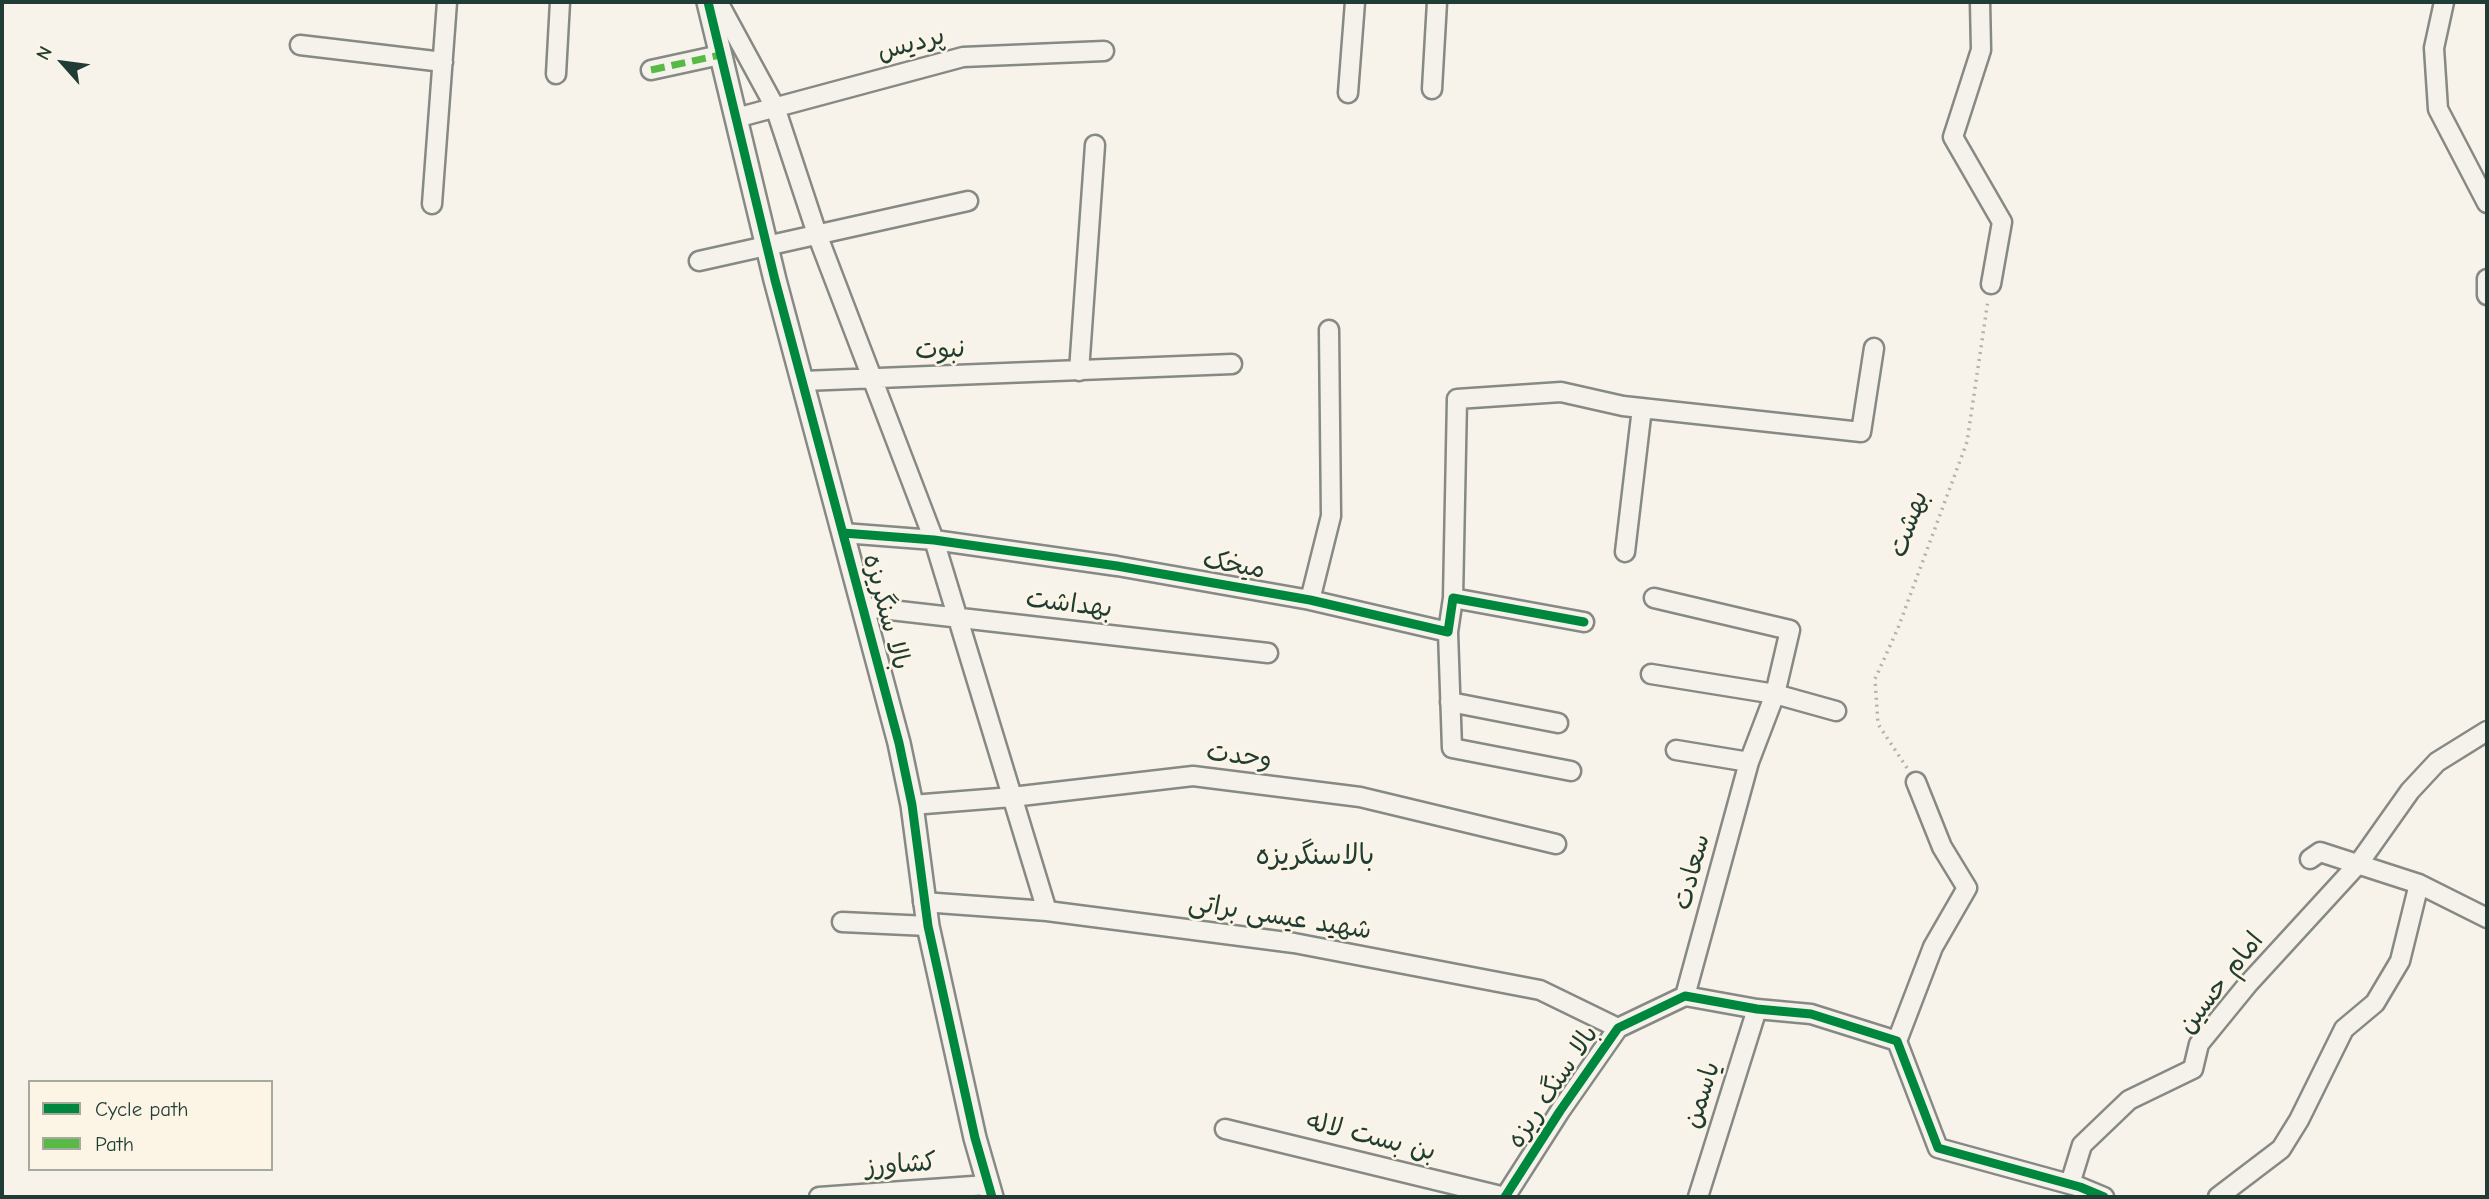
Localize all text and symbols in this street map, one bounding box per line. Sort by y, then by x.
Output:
street label: پردیس [874,20,948,68]
north arrow [28,28,98,98]
text: N [32,43,57,64]
street label: نبوت [914,334,966,366]
street label: بهشت [1883,486,1935,562]
street label: میخک [1200,544,1268,586]
street label: بالا سنگریزه [856,550,916,674]
street label: بهداشت [1024,583,1114,625]
street label: وحدت [1204,737,1274,775]
street label: سعادت [1667,831,1717,913]
district label: بالاسنگریزه [1256,839,1374,873]
street label: شهید عیسی براتی [1186,887,1374,947]
street label: امام حسین [2172,926,2270,1040]
street label: بالا سنگ ریزه [1500,1020,1606,1154]
street label: یاسمن [1677,1058,1727,1132]
legend [28,1080,273,1171]
text: Cycle path [95,1097,188,1121]
street label: بن بست لاله [1303,1106,1439,1168]
text: Path [95,1132,134,1156]
street label: کشاورز [864,1147,938,1183]

